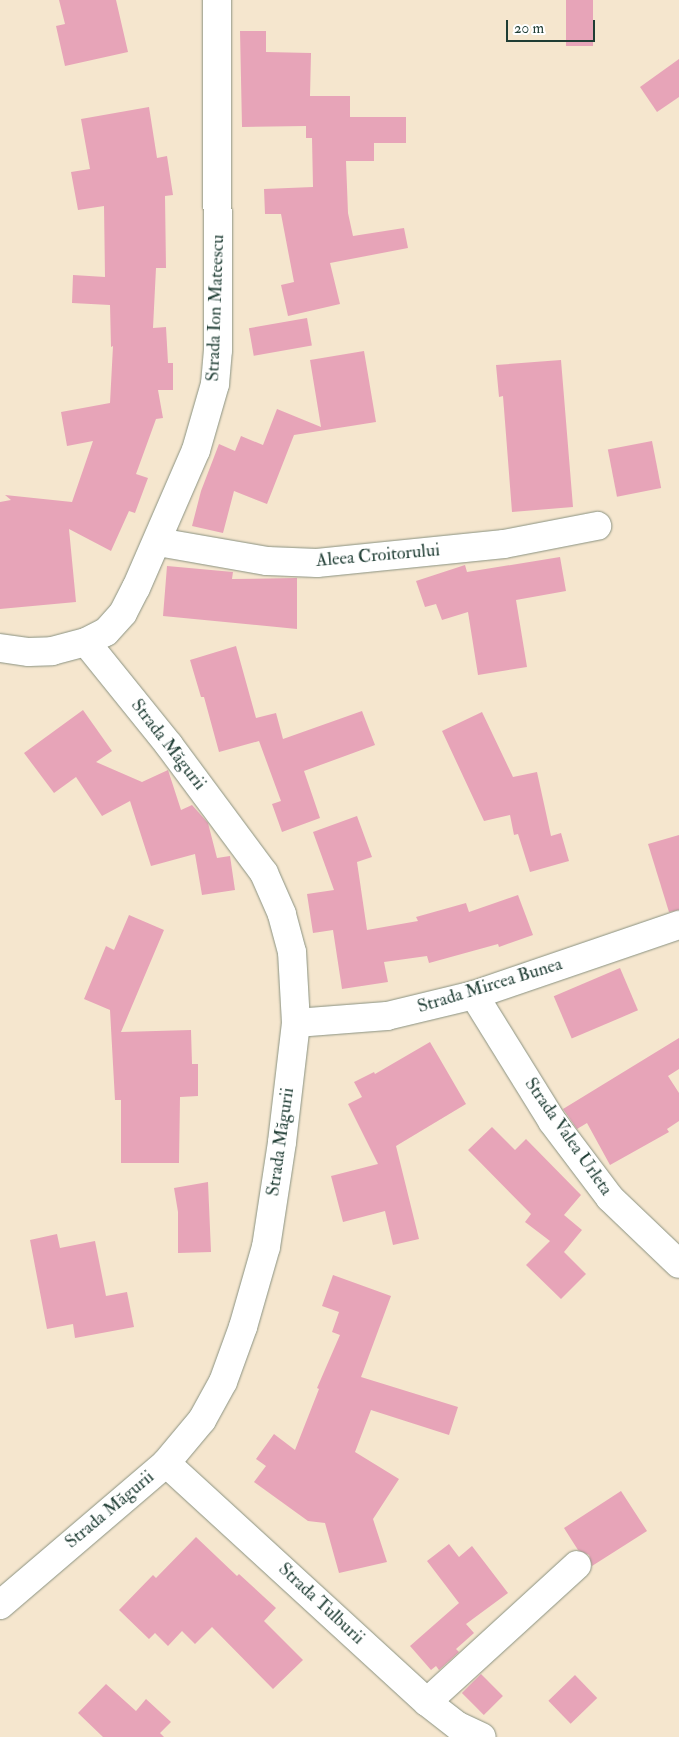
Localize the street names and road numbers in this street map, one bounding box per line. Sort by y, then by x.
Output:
street label: Strada Ion Mateescu [203,234,229,382]
street label: Aleea Croitorului [315,540,441,572]
street label: Strada Măgurii [126,695,210,795]
street label: Strada Mircea Bunea [415,954,565,1018]
street label: Strada Valea Urleta [519,1074,617,1200]
street label: Strada Măgurii [263,1086,299,1198]
street label: Strada Măgurii [61,1467,159,1553]
street label: Strada Tulburii [274,1559,368,1649]

